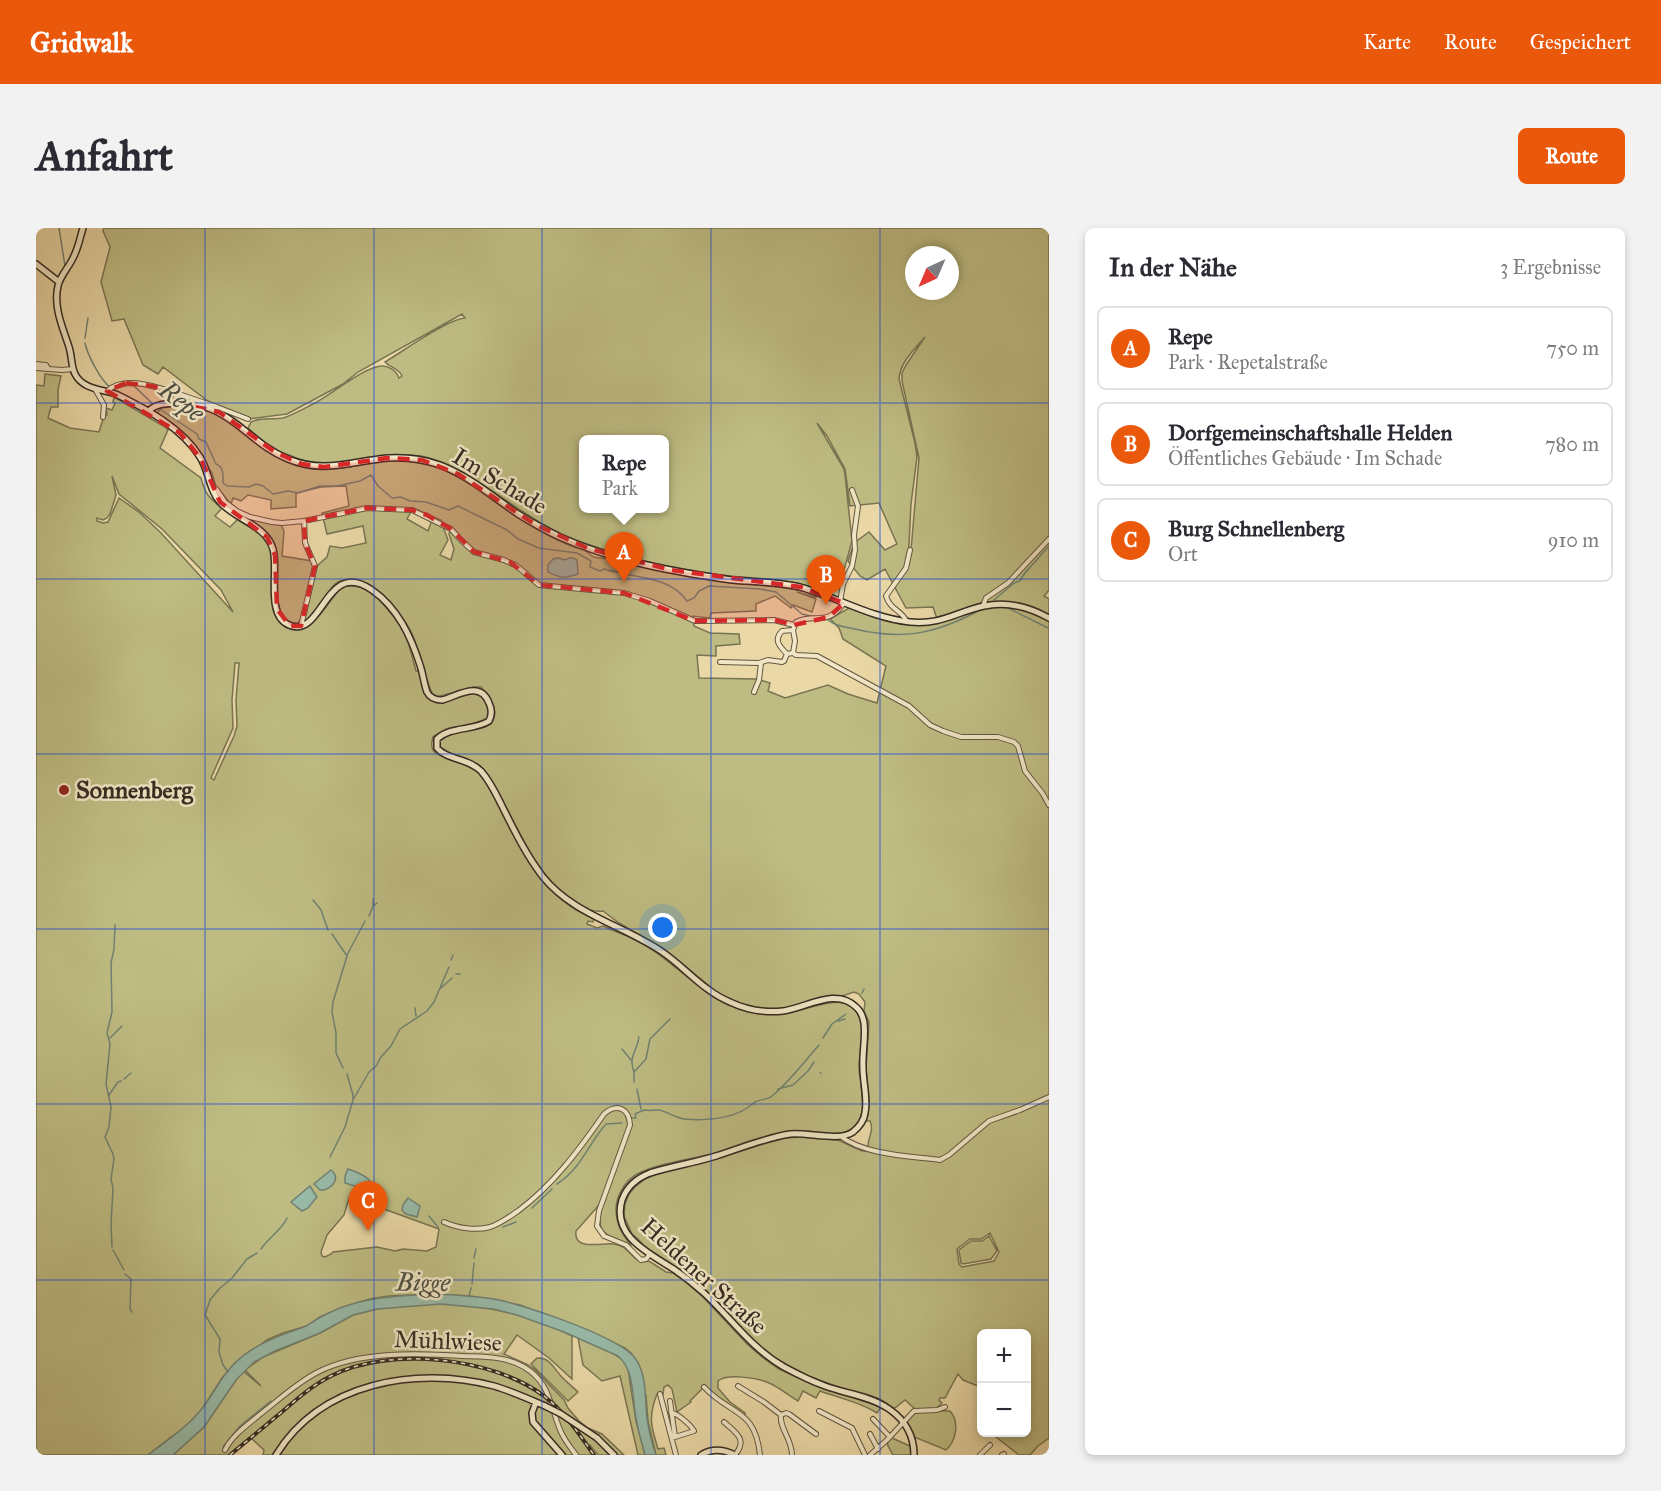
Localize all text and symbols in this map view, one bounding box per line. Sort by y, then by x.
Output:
text: Gridwalk [30,25,133,60]
text: Karte [1363,29,1411,55]
text: Route [1444,29,1497,55]
text: Gespeichert [1530,29,1631,55]
button: Route [1518,128,1625,184]
text: Anfahrt [36,130,173,182]
north arrow [905,246,959,300]
text: In der Nähe [1109,251,1237,283]
text: 3 Ergebnisse [1500,255,1601,279]
text: Repe [1168,323,1213,350]
text: A [1124,336,1137,360]
text: 750 m [1546,336,1599,360]
text: Park · Repetalstraße [1168,350,1328,374]
water label: Repe [152,373,212,430]
text: Dorfgemeinschaftshalle Helden [1168,419,1452,446]
text: B [1124,432,1137,456]
text: 780 m [1545,432,1599,456]
popup [579,435,669,513]
street label: Im Schade [447,441,553,521]
text: Öffentliches Gebäude · Im Schade [1168,446,1442,470]
text: Repe [602,449,646,476]
text: Park [602,476,638,500]
text: Burg Schnellenberg [1168,515,1344,542]
text: C [1124,528,1137,552]
text: 910 m [1548,528,1599,552]
pin: A [604,532,644,582]
text: Ort [1168,542,1198,566]
pin: B [806,556,846,605]
place label: Sonnenberg [76,775,194,805]
marker: Sonnenberg [57,783,71,797]
your location [648,913,677,942]
pin: C [348,1182,388,1231]
street label: Heldener Straße [635,1211,773,1341]
water label: Bigge [395,1266,452,1298]
street label: Mühlwiese [394,1324,502,1358]
map controls [977,1329,1031,1437]
button: + [977,1329,1031,1383]
button: − [977,1383,1031,1437]

